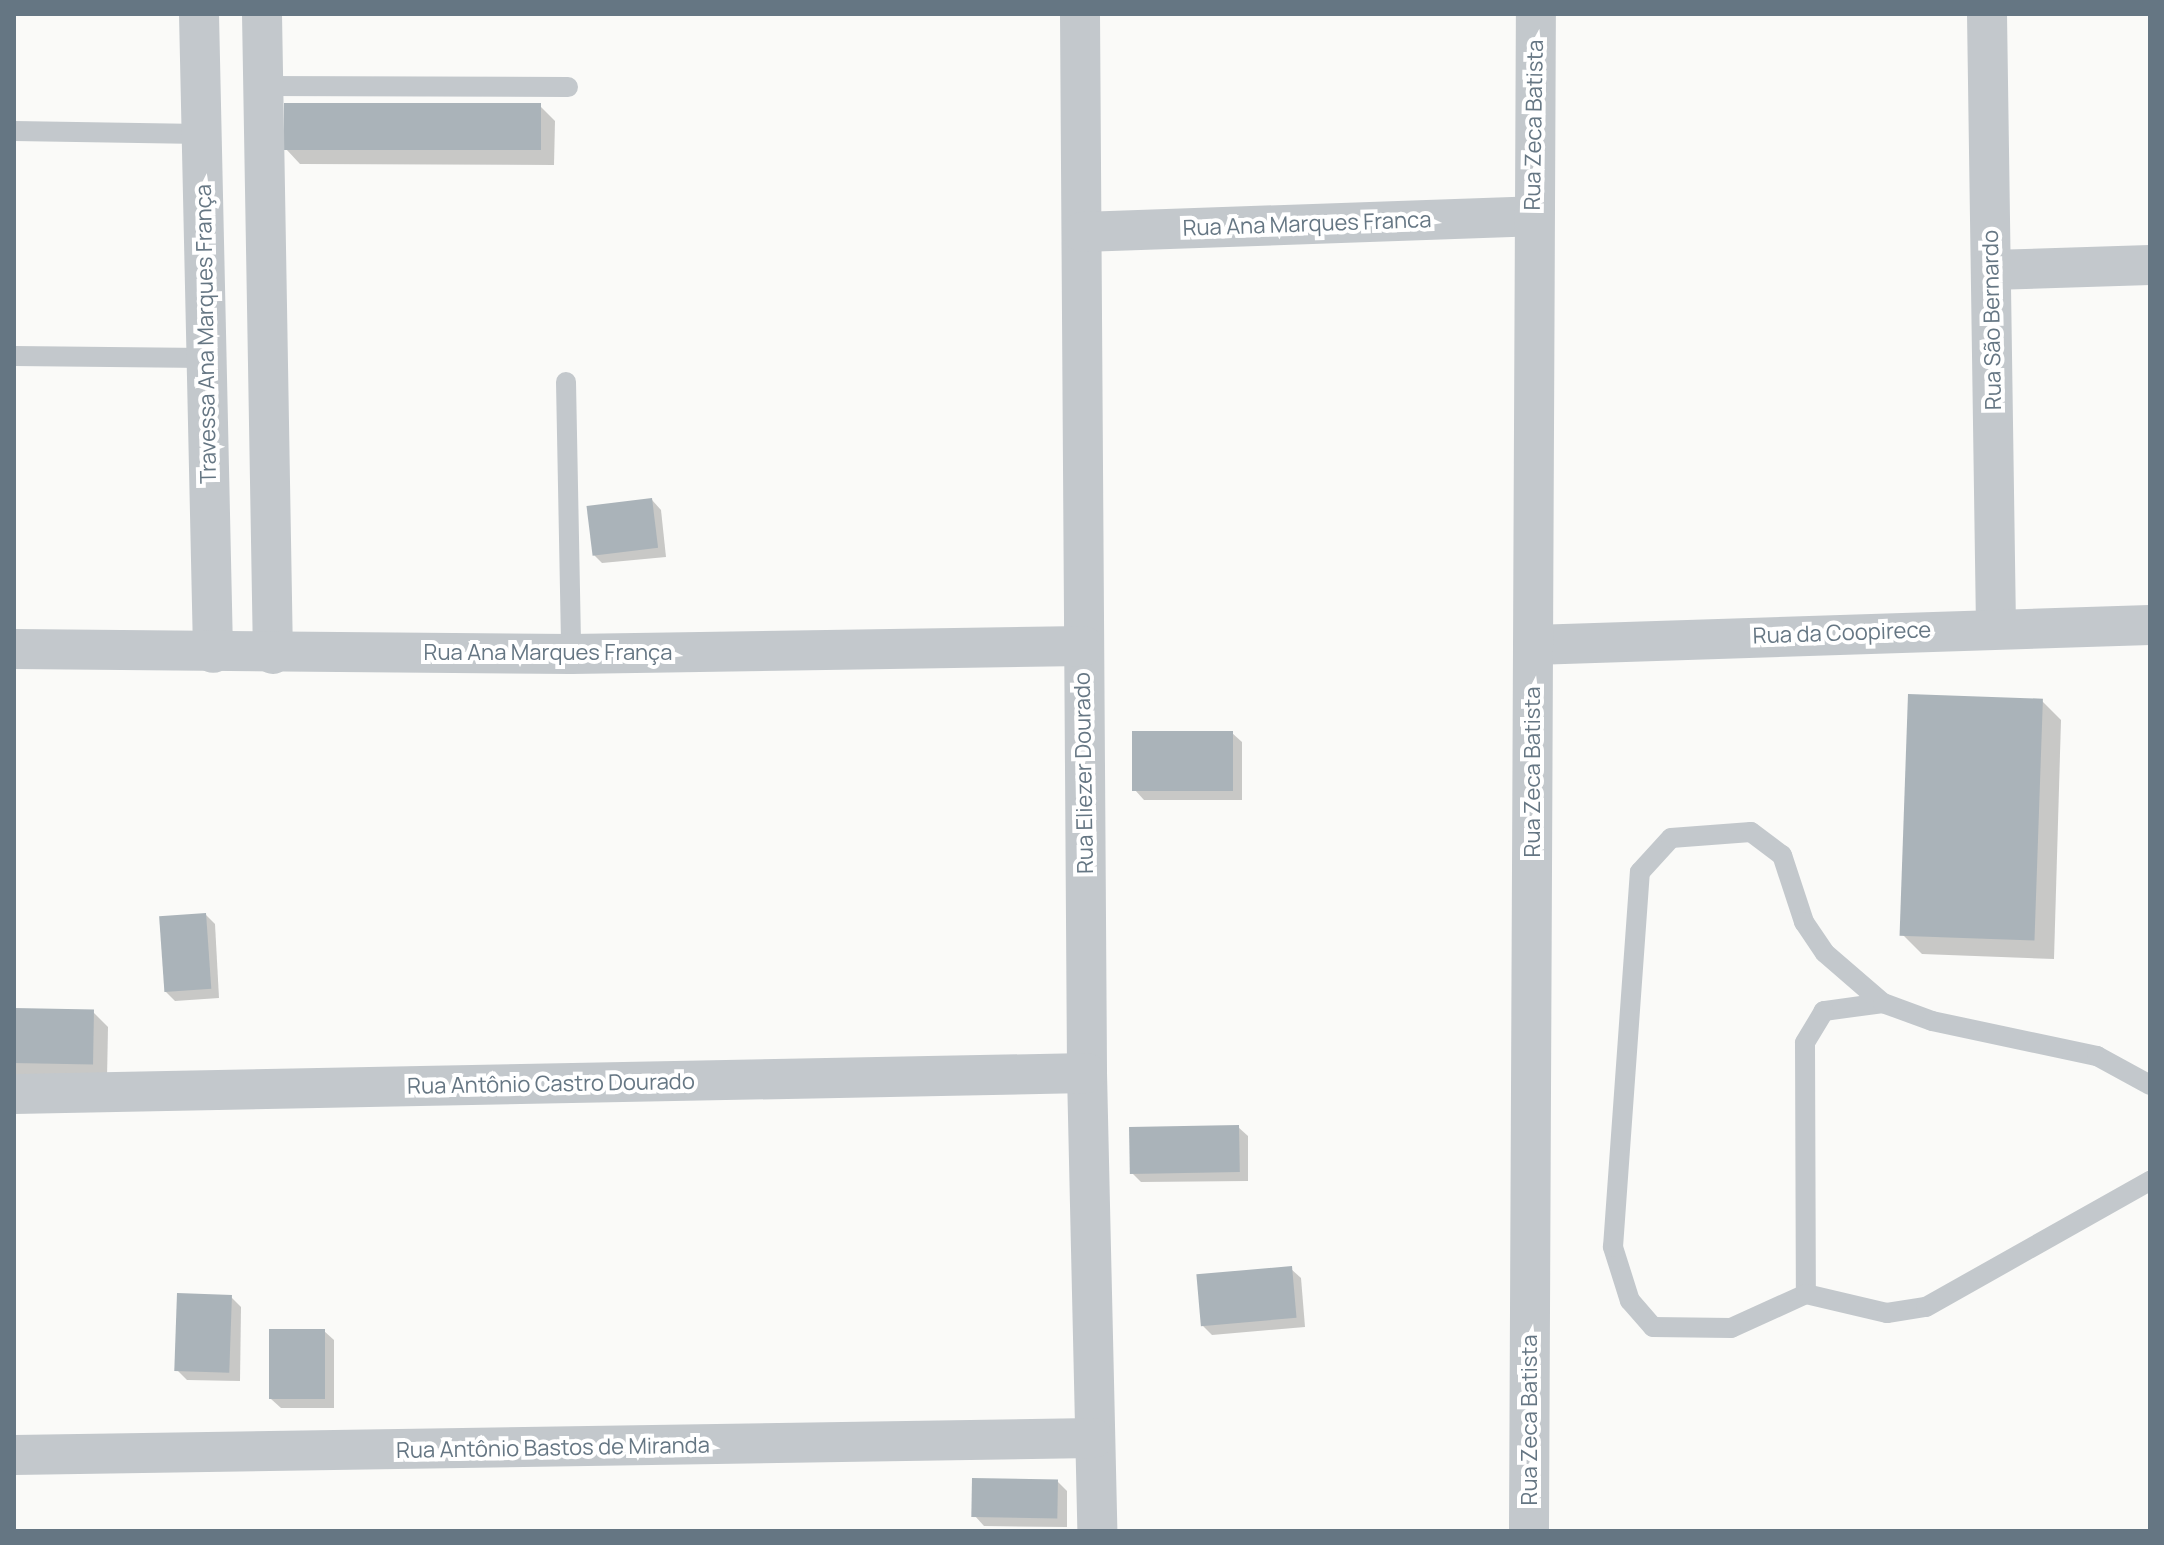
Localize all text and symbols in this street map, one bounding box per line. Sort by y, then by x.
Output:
street label: Rua Zeca Batista [1519,39,1549,211]
street label: Travessa Ana Marques França [190,184,222,484]
street label: Rua Ana Marques Franca [1182,206,1432,242]
street label: Rua São Bernardo [1977,230,2007,410]
street label: Rua da Coopirece [1752,617,1932,649]
street label: Rua Ana Marques França [424,640,672,666]
street label: Rua Eliezer Dourado [1069,672,1099,874]
street label: Rua Zeca Batista [1520,687,1546,857]
street label: Rua Antônio Castro Dourado [407,1068,695,1100]
street label: Rua Zeca Batista [1517,1335,1543,1505]
street label: Rua Antônio Bastos de Miranda [396,1432,710,1464]

